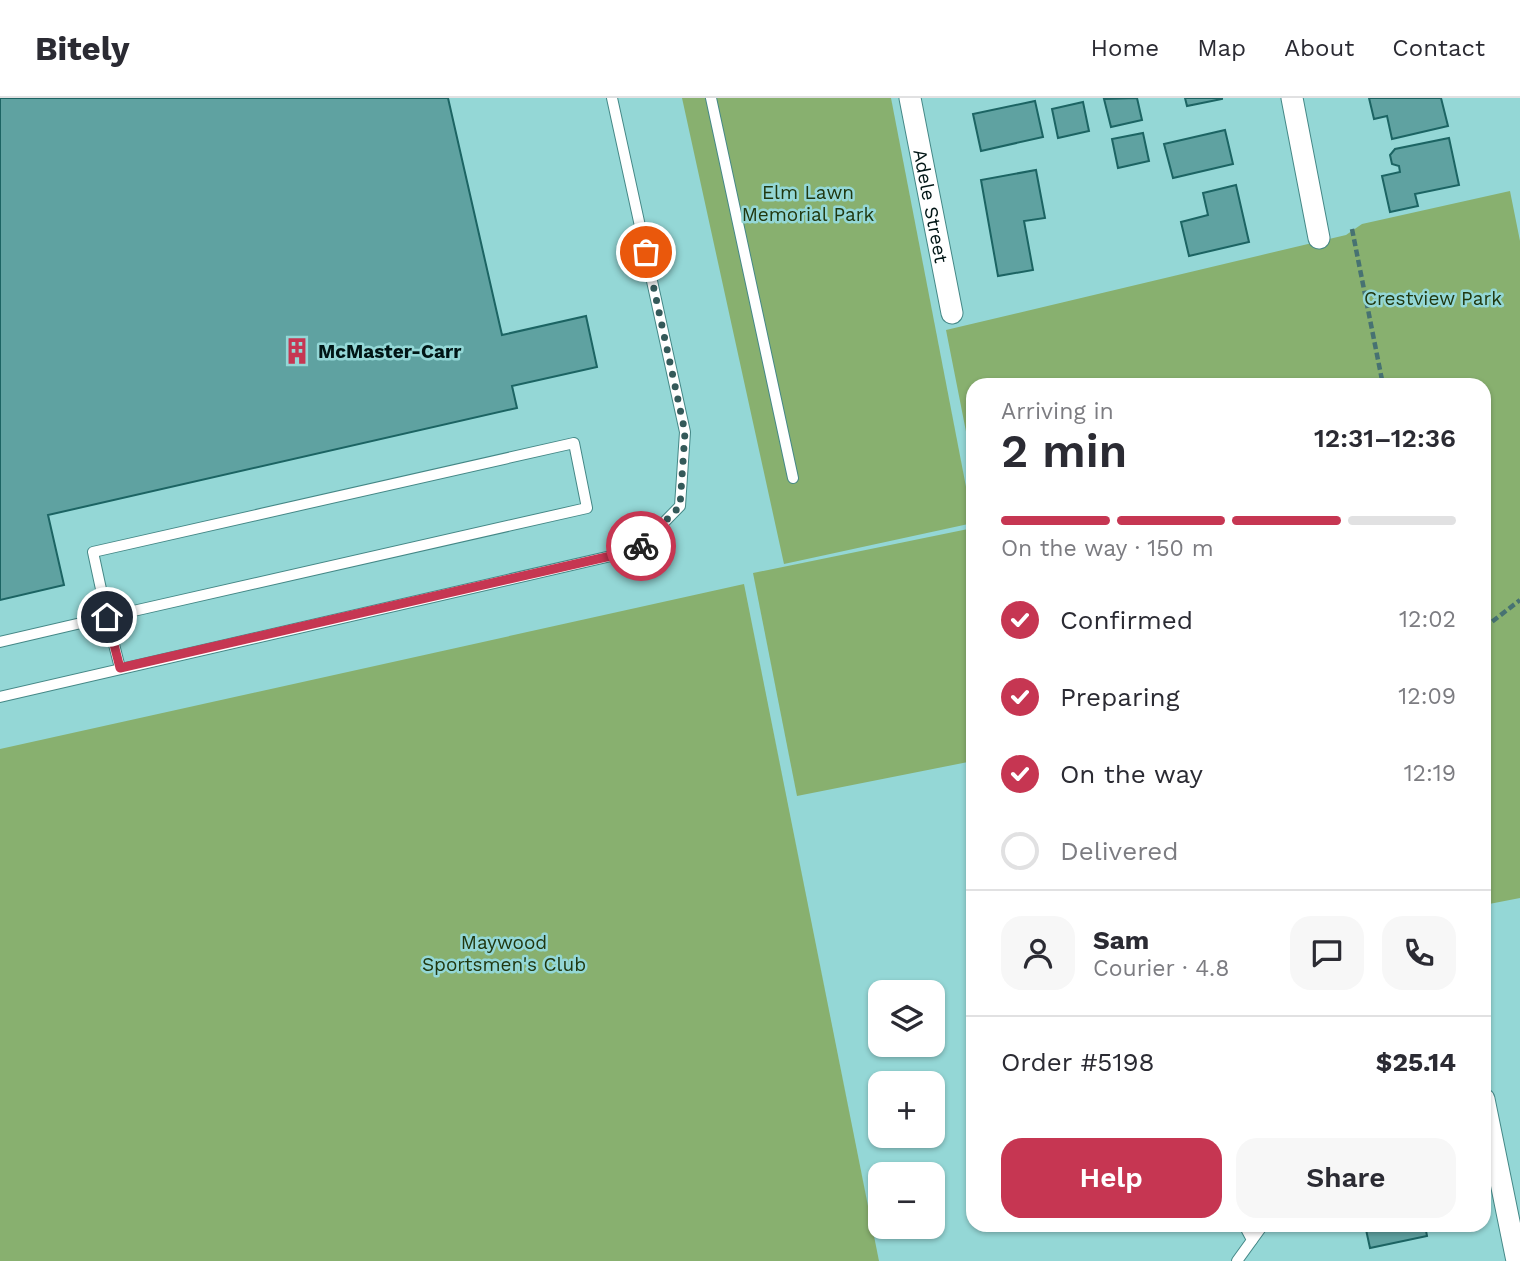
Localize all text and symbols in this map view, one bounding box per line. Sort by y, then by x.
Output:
text: Bitely [35,29,130,68]
text: Home [1091,34,1159,62]
text: Map [1197,34,1246,62]
text: About [1284,34,1354,62]
text: Contact [1392,34,1485,62]
street label: Adele Street [908,147,953,265]
park label: Elm Lawn Memorial Park [742,181,875,226]
pin [616,222,676,282]
icon: bag [627,233,665,271]
park label: Crestview Park [1364,287,1502,310]
building icon: McMaster-Carr [282,336,312,366]
place label: McMaster-Carr [318,340,462,363]
text: Arriving in [1001,398,1114,425]
text: 12:31–12:36 [1314,423,1456,453]
text: 2 min [1001,424,1127,478]
courier [606,511,676,581]
icon: bike [622,527,660,565]
text: On the way · 150 m [1001,535,1214,562]
pin [77,587,137,647]
icon: home [88,598,126,636]
icon: check [1001,601,1039,639]
text: Confirmed [1060,605,1193,635]
text: 12:02 [1399,606,1456,633]
icon: check [1001,678,1039,716]
text: Preparing [1060,682,1180,712]
text: 12:09 [1398,683,1456,710]
icon: check [1001,755,1039,793]
text: On the way [1060,759,1203,789]
text: 12:19 [1404,760,1456,787]
text: Delivered [1060,836,1179,866]
button: person [1001,916,1075,990]
button: chat [1290,916,1364,990]
button: phone [1382,916,1456,990]
text: Sam [1093,925,1149,955]
park label: Maywood Sportsmen's Club [422,931,586,976]
text: Courier · 4.8 [1093,955,1229,982]
map controls [868,980,945,1239]
button: layers [868,980,945,1057]
text: Order #5198 [1001,1047,1155,1077]
text: $25.14 [1376,1047,1456,1077]
button: + [868,1071,945,1148]
button: Help [1001,1138,1222,1218]
button: Share [1236,1138,1456,1218]
button: − [868,1162,945,1239]

